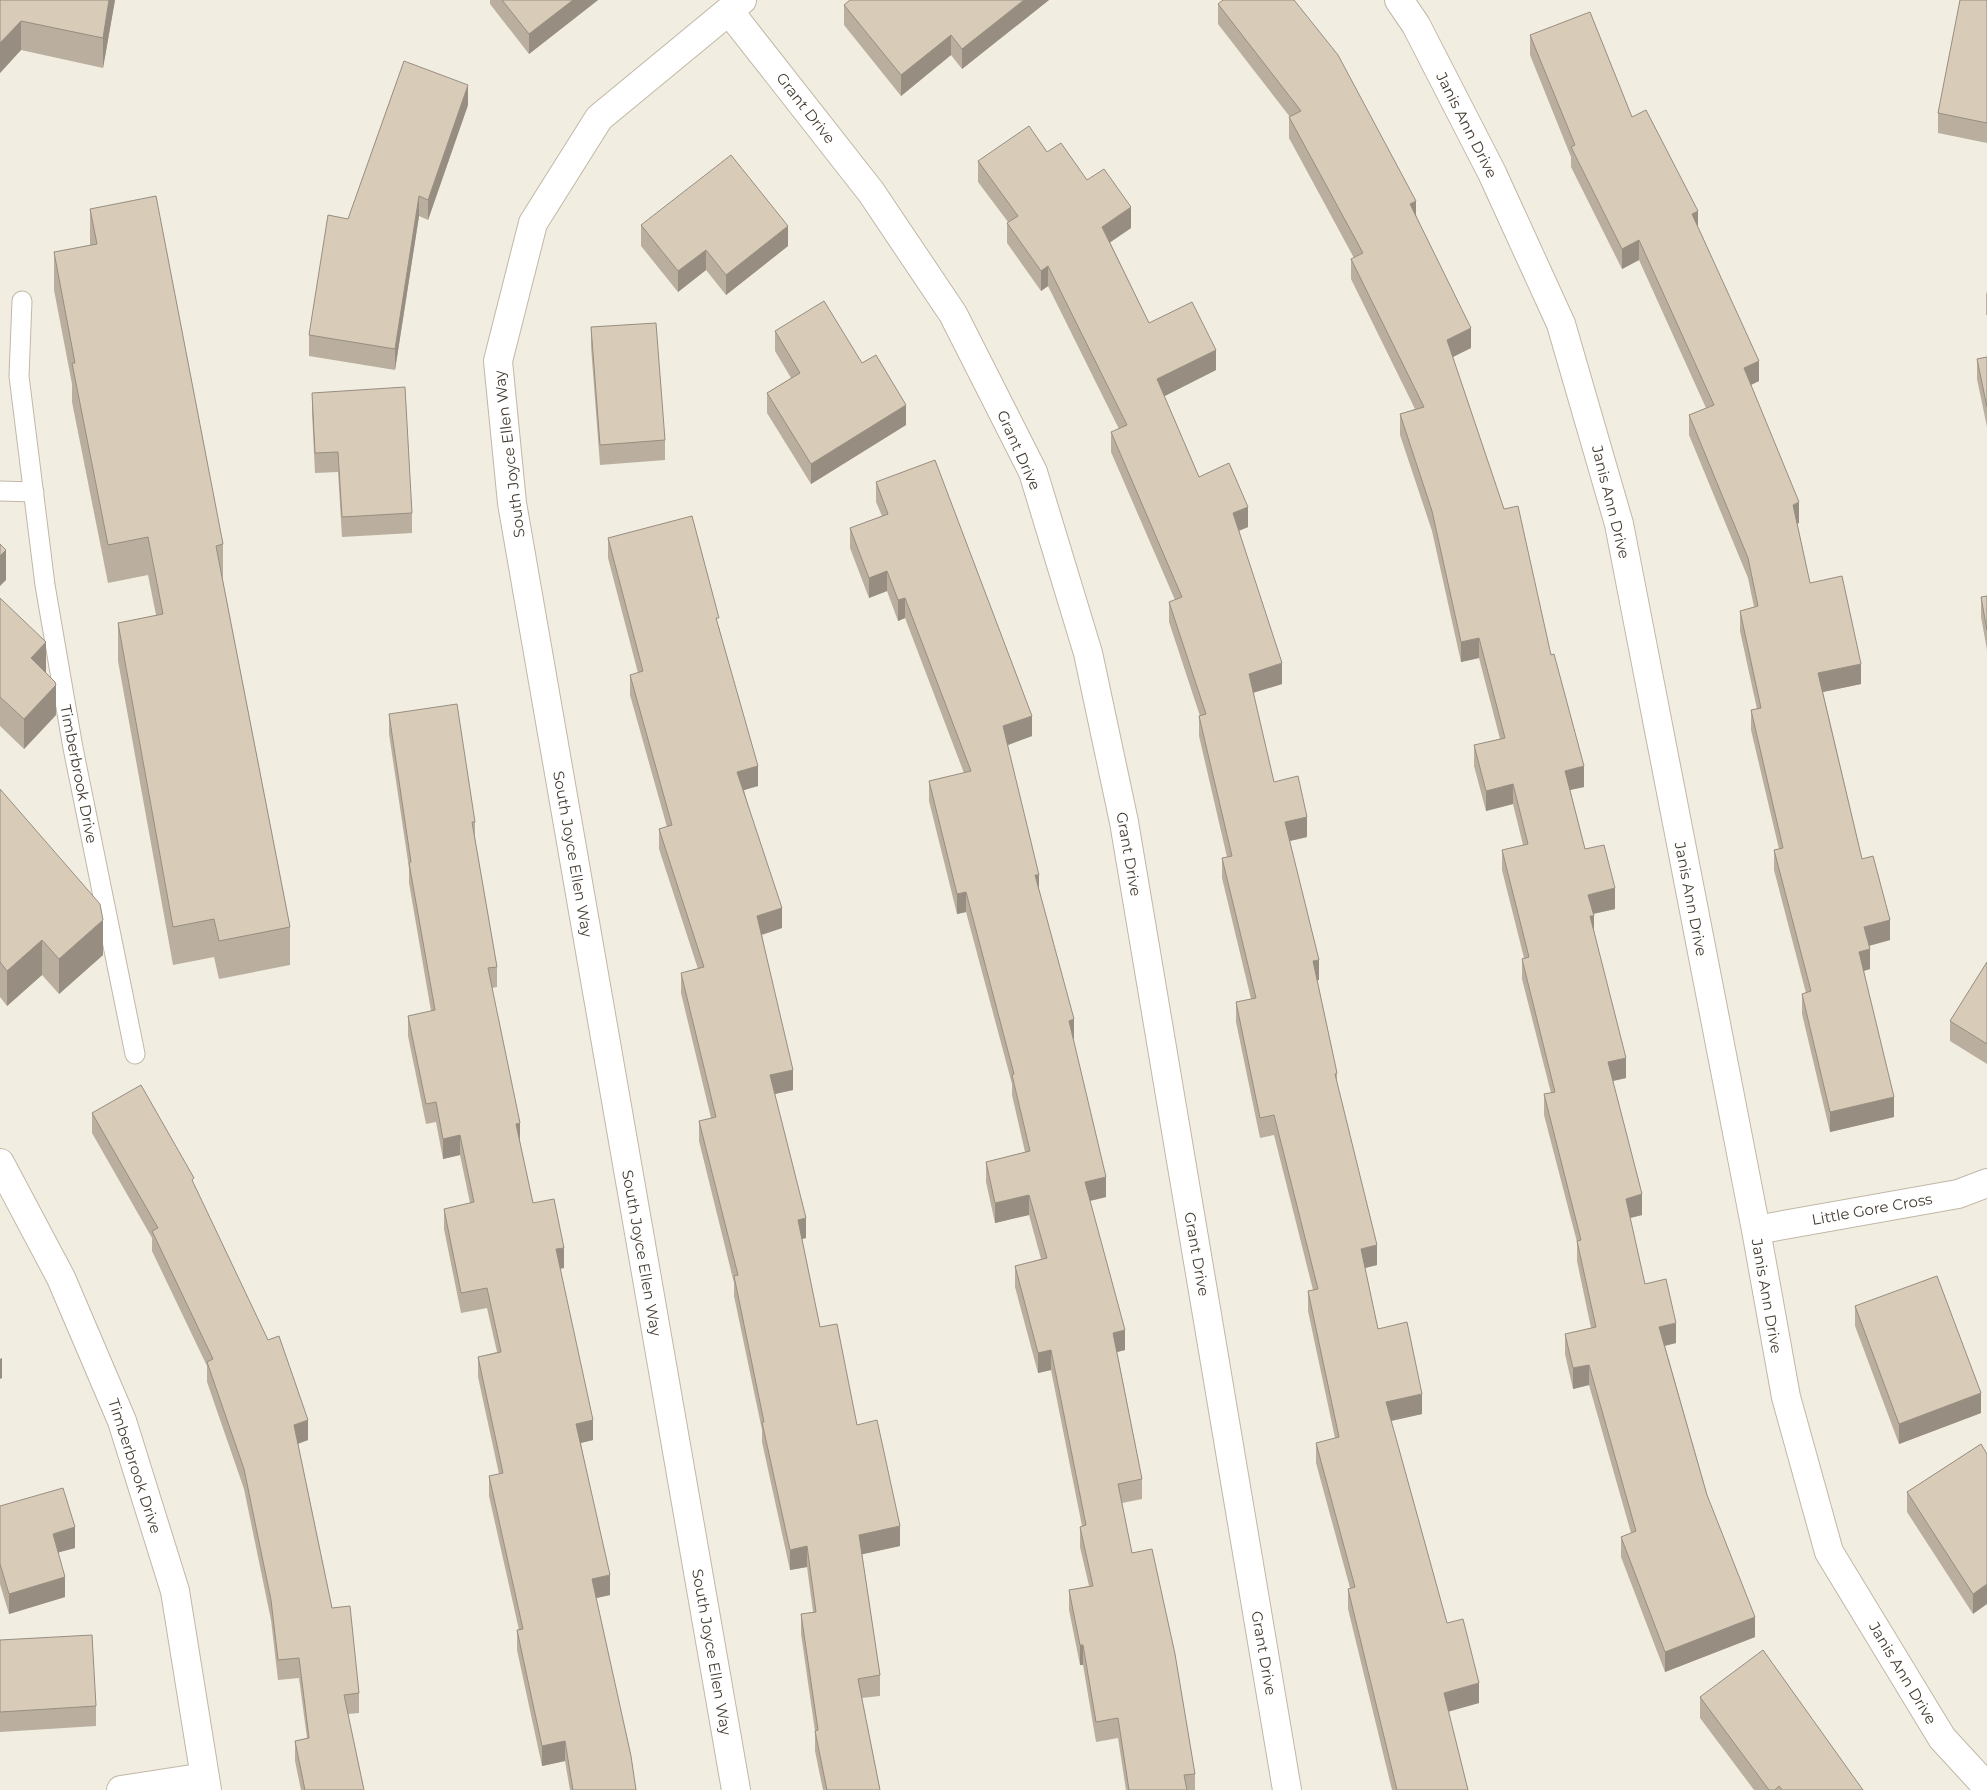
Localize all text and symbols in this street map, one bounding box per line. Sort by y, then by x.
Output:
street label: Janis Ann Drive [1432,68,1502,181]
street label: Grant Drive [772,69,840,147]
street label: South Joyce Ellen Way [489,368,529,539]
street label: Grant Drive [993,407,1045,493]
street label: Janis Ann Drive [1588,442,1634,561]
street label: Timberbrook Drive [56,703,102,845]
street label: South Joyce Ellen Way [549,769,597,939]
street label: Grant Drive [1112,810,1146,898]
street label: Janis Ann Drive [1670,839,1711,958]
street label: South Joyce Ellen Way [618,1168,666,1338]
street label: Little Gore Cross [1810,1189,1934,1229]
street label: Grant Drive [1180,1210,1214,1298]
street label: Janis Ann Drive [1747,1236,1786,1355]
street label: Timberbrook Drive [104,1396,166,1536]
street label: South Joyce Ellen Way [688,1567,736,1737]
street label: Grant Drive [1247,1609,1281,1697]
street label: Janis Ann Drive [1864,1618,1941,1728]

